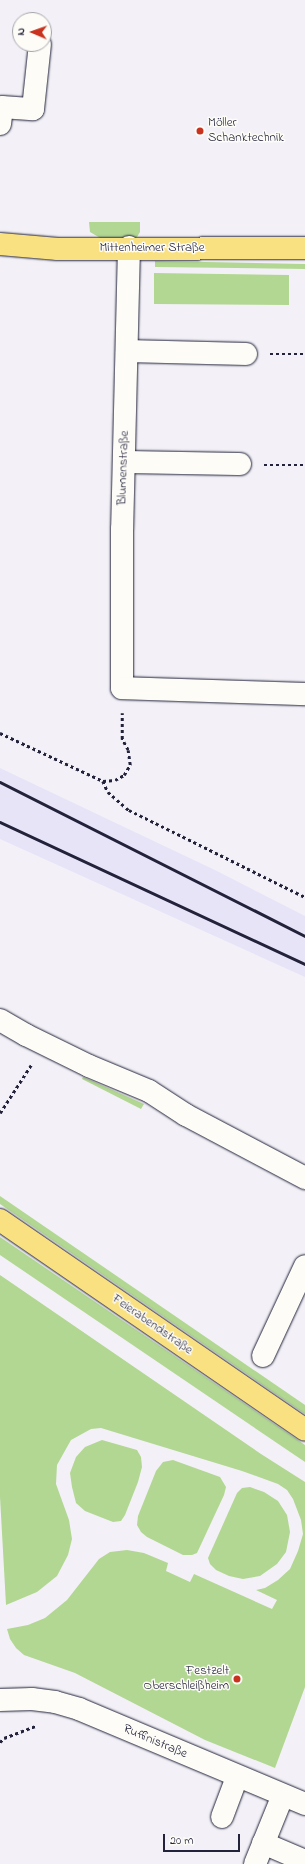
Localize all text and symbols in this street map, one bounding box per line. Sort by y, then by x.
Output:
north arrow [12,12,52,52]
text: N [13,28,29,36]
place label: Möller Schanktechnik [208,116,284,147]
marker: Möller Schanktechnik [195,126,205,136]
street label: Mittenheimer Straße [99,240,205,256]
street label: Blumenstraße [115,430,133,506]
street label: Feierabendstraße [109,1292,195,1358]
place label: Festzelt Oberschleißheim [144,1664,229,1695]
marker: Festzelt Oberschleißheim [232,1674,242,1684]
street label: Ruffinistraße [121,1722,189,1762]
scale bar [165,1826,242,1852]
text: 20 m [170,1832,193,1850]

